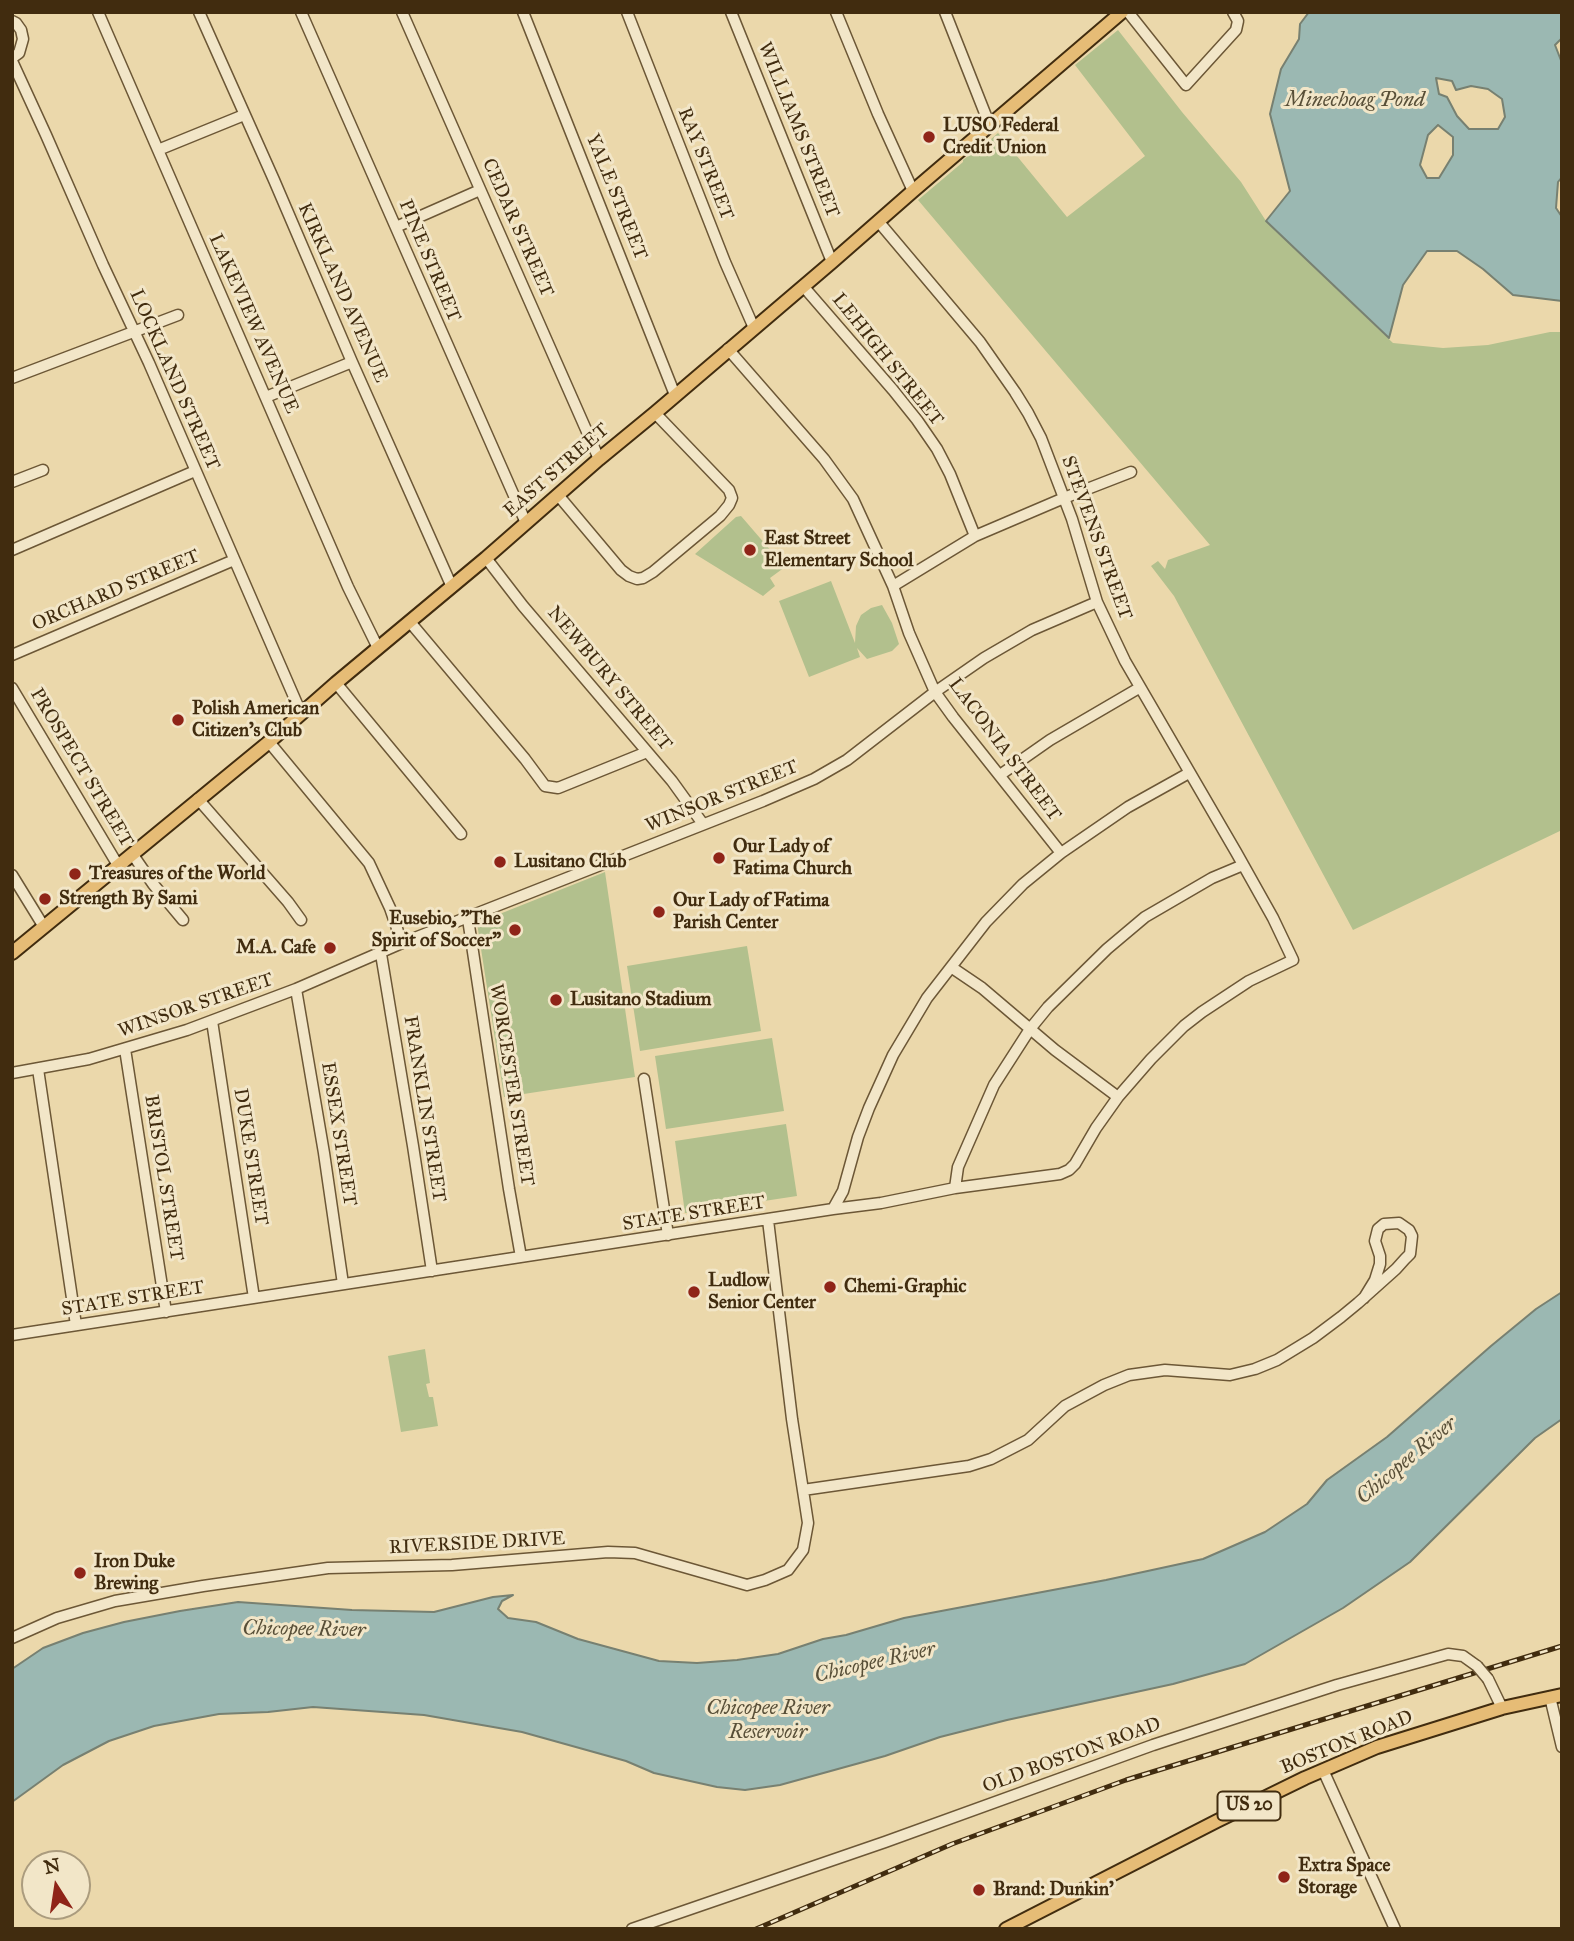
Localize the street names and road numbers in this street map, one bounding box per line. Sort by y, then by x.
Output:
street label: WILLIAMS STREET [752,39,844,221]
street label: RAY STREET [672,104,738,224]
street label: YALE STREET [580,131,652,263]
street label: CEDAR STREET [476,155,558,301]
street label: PINE STREET [393,197,465,325]
street label: KIRKLAND AVENUE [292,200,392,386]
street label: LAKEVIEW AVENUE [203,231,303,417]
street label: LOCKLAND STREET [124,286,224,474]
street label: LEHIGH STREET [827,289,947,431]
street label: EAST STREET [500,419,614,523]
street label: STEVENS STREET [1056,453,1136,623]
street label: ORCHARD STREET [29,545,203,637]
street label: NEWBURY STREET [542,602,676,756]
street label: LACONIA STREET [943,674,1065,826]
street label: PROSPECT STREET [25,684,137,852]
street label: WINSOR STREET [642,756,802,838]
street label: WINSOR STREET [116,969,276,1043]
street label: WORCESTER STREET [484,982,538,1188]
street label: FRANKLIN STREET [398,1014,450,1204]
street label: ESSEX STREET [315,1060,361,1208]
street label: DUKE STREET [228,1087,272,1227]
street label: BRISTOL STREET [139,1093,187,1263]
street label: STATE STREET [621,1191,767,1237]
street label: STATE STREET [60,1276,206,1322]
street label: RIVERSIDE DRIVE [388,1528,566,1560]
street label: BOSTON ROAD [1278,1706,1416,1780]
street label: OLD BOSTON ROAD [980,1713,1164,1799]
road number: US 20 [1218,1792,1280,1820]

